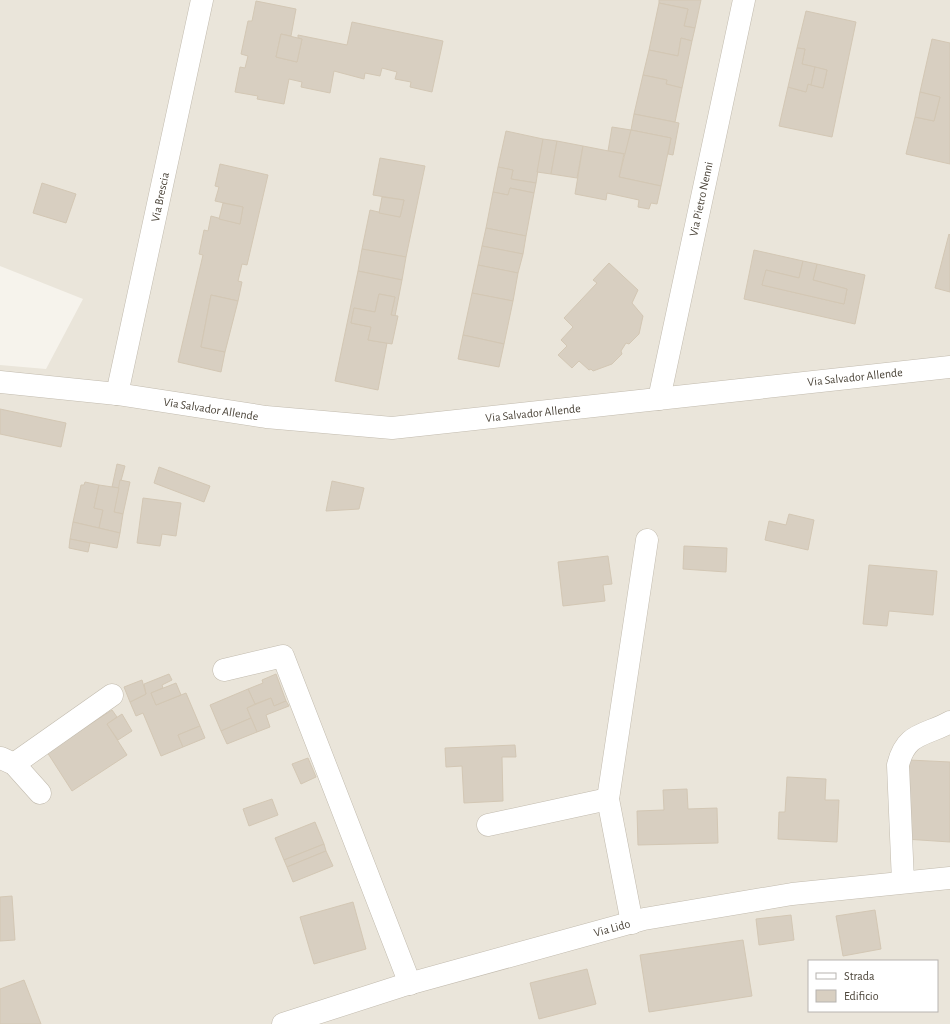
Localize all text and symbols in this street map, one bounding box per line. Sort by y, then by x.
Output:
street label: Via Pietro Nenni [687,161,715,237]
street label: Via Brescia [149,171,171,223]
street label: Via Salvador Allende [807,366,903,388]
street label: Via Salvador Allende [163,396,259,422]
street label: Via Salvador Allende [485,402,581,424]
street label: Via Lido [592,917,632,939]
legend [808,960,938,1012]
text: Strada [844,970,875,982]
text: Edificio [844,990,879,1002]

